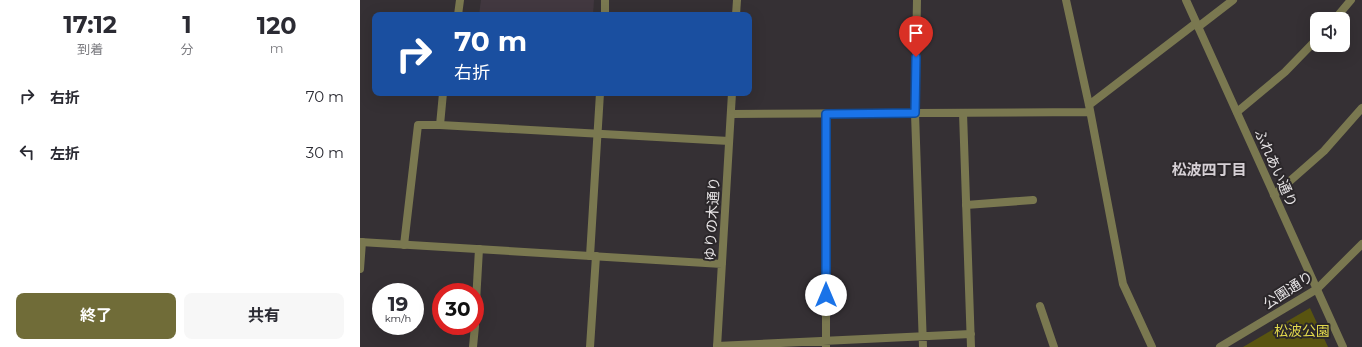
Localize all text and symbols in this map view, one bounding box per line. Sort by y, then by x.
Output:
text: 17:12 [63,10,117,39]
text: 1 [182,10,192,39]
text: 120 [257,11,297,40]
map controls [1310,12,1350,52]
button: sound [1310,12,1350,52]
pin [899,16,933,57]
icon: arrive [905,22,927,44]
text: 70 m [454,24,527,58]
icon: right [388,28,440,80]
text: m [270,40,284,56]
text: 到着 [77,41,103,57]
text: 分 [180,41,193,57]
text: 右折 [454,62,490,84]
icon: right [16,85,38,107]
text: 70 m [306,87,344,106]
text: 右折 [50,88,80,107]
street label: ふれあい通り [1251,126,1301,210]
icon: left [16,141,38,163]
text: 30 m [306,143,344,162]
text: 左折 [50,144,80,163]
district label: 松波四丁目 [1171,160,1247,179]
street label: ゆりの木通り [701,177,723,261]
street label: 公園通り [1260,267,1316,313]
position arrow [805,274,847,316]
speed limit sign: 30 [432,283,484,335]
text: 19 [388,292,408,316]
button: 終了 [16,293,176,339]
button: 共有 [184,293,344,339]
text: km/h [385,312,411,325]
park label: 松波公園 [1274,322,1330,340]

